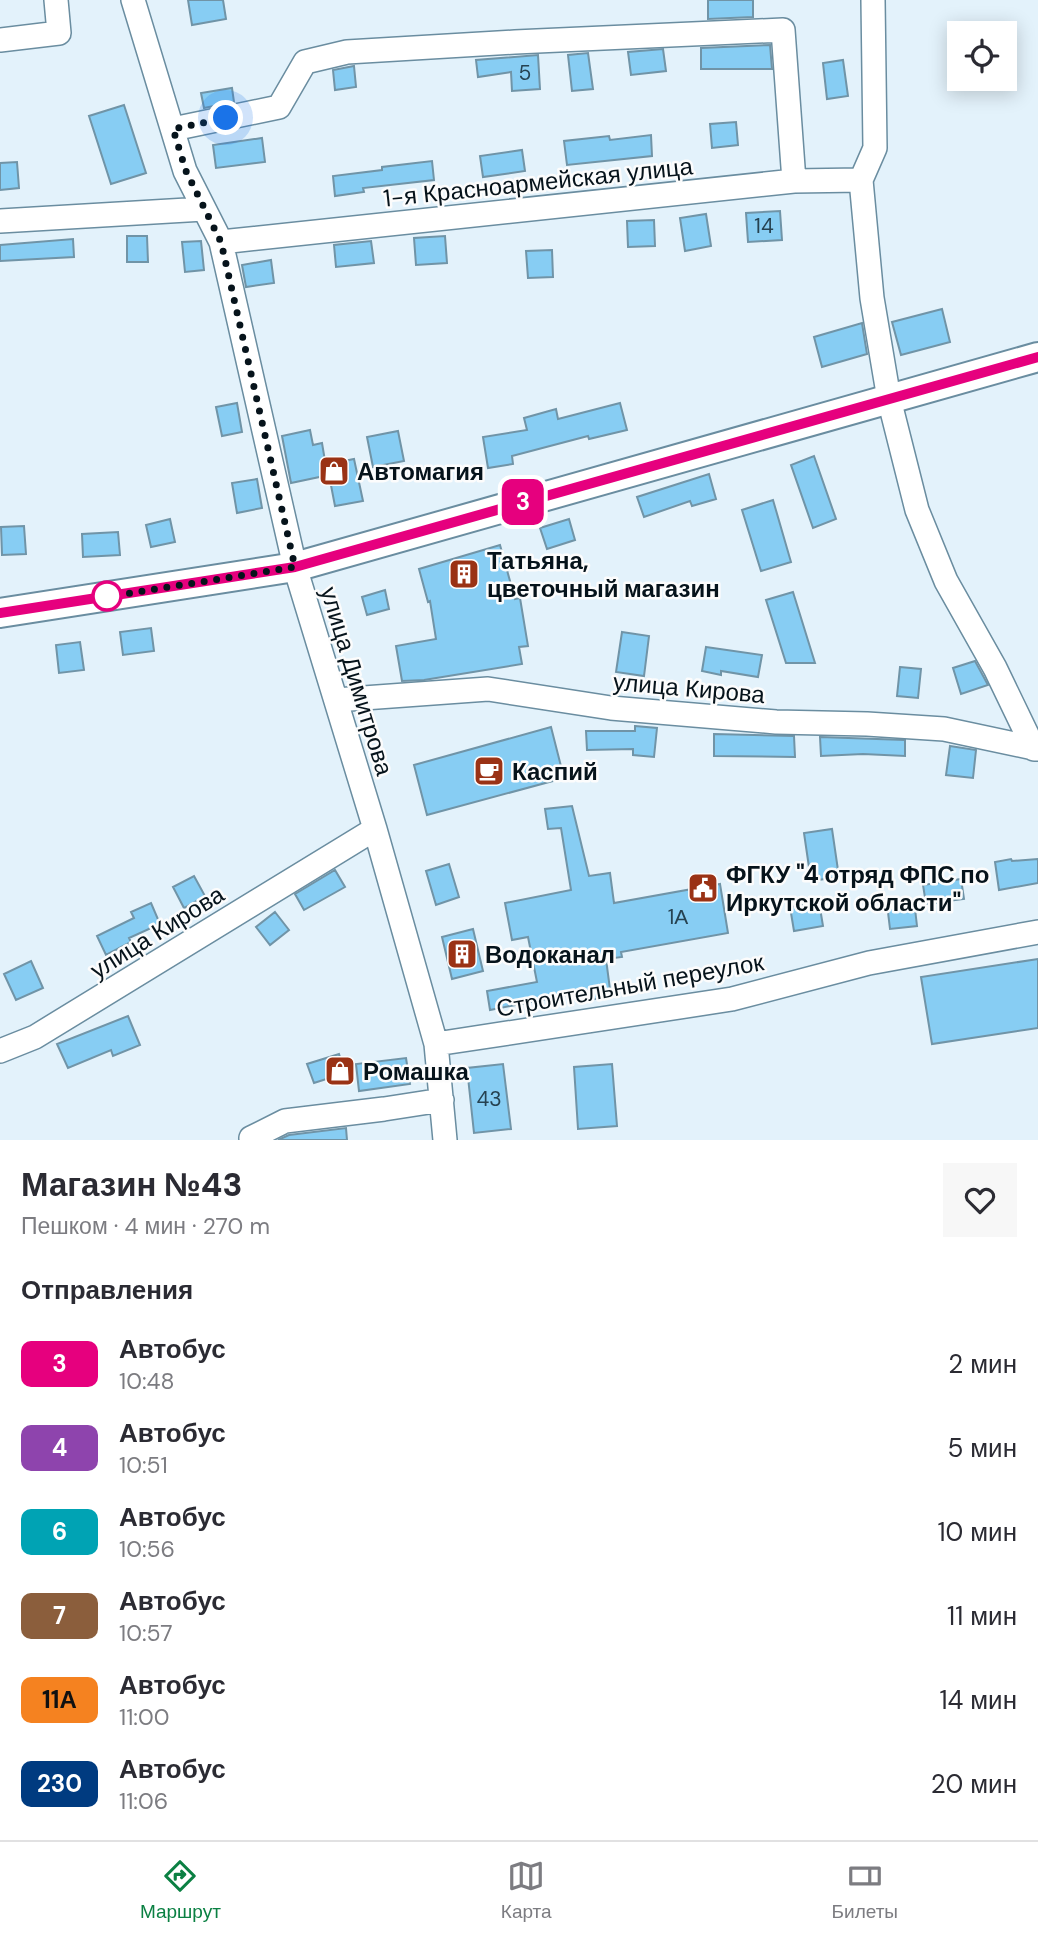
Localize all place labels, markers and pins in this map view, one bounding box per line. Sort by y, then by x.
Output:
shop icon: Автомагия [317,454,351,488]
place label: Автомагия [357,456,484,487]
place label: Татьяна, цветочный магазин [487,545,720,604]
building icon: Татьяна, цветочный магазин [447,557,481,591]
unlabelled marker [92,581,122,611]
cafe icon: Каспий [472,754,506,788]
place label: Каспий [512,756,598,787]
place label: ФГКУ "4 отряд ФПС по Иркутской области" [726,859,989,918]
public building icon: ФГКУ "4 отряд ФПС по Иркутской области" [686,871,720,905]
building icon: Водоканал [445,937,479,971]
place label: Водоканал [485,939,615,970]
shop icon: Ромашка [323,1054,357,1088]
place label: Ромашка [363,1056,470,1087]

